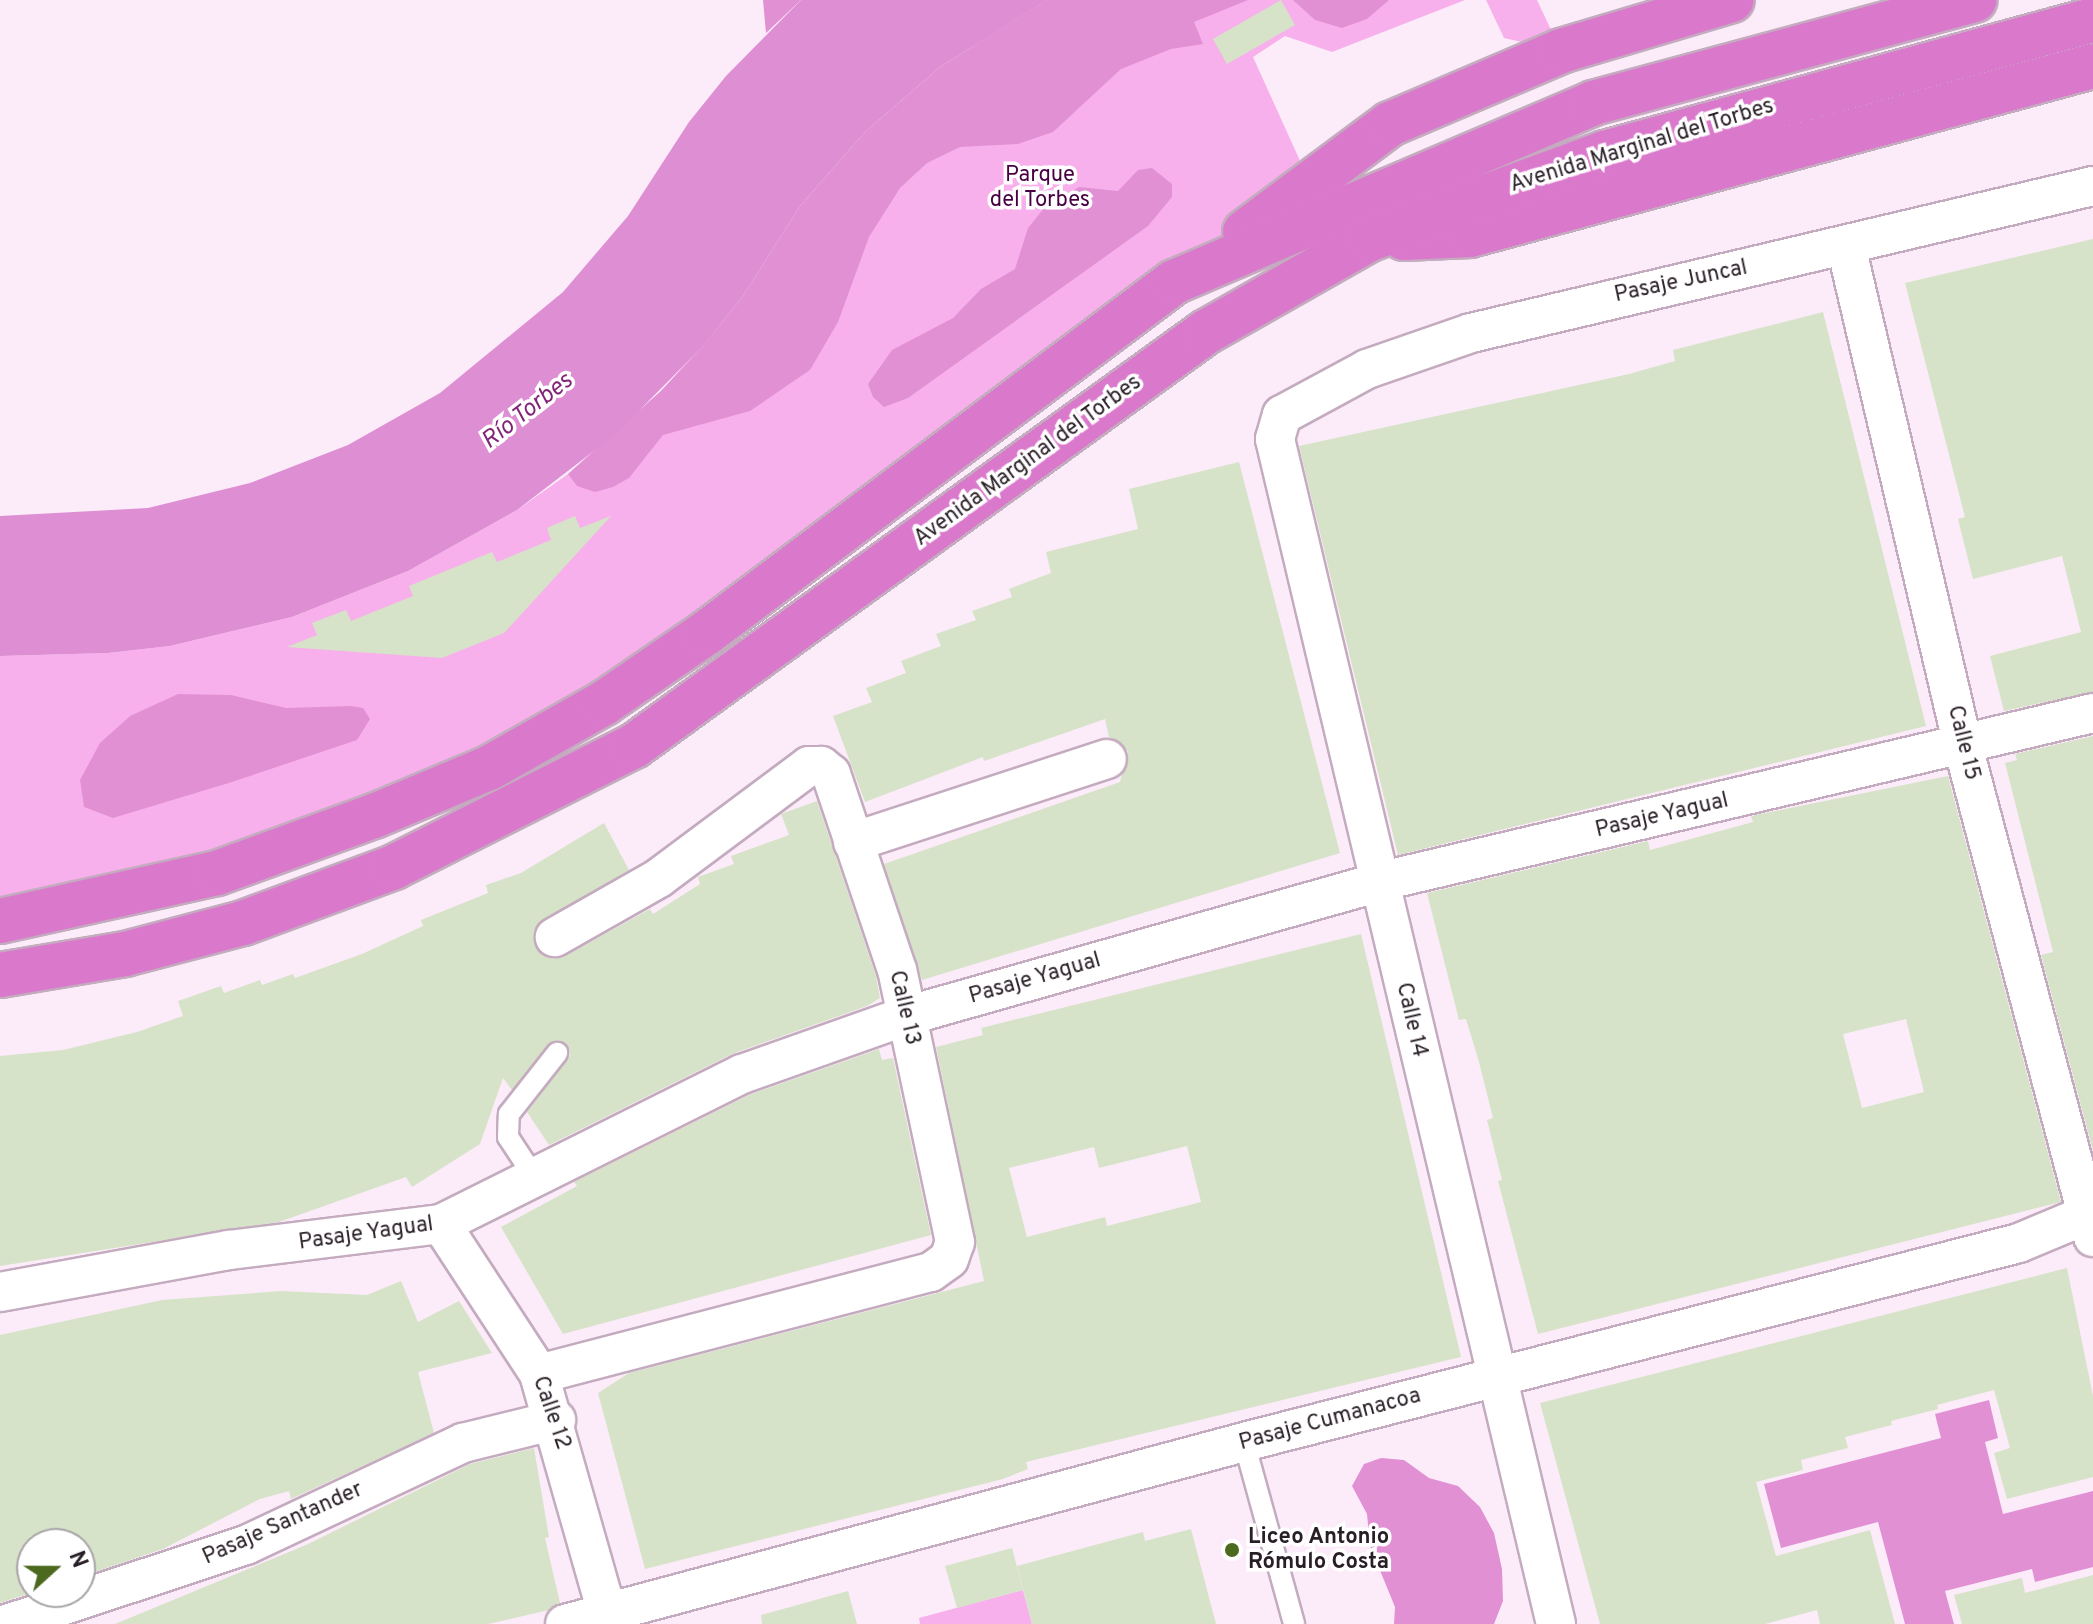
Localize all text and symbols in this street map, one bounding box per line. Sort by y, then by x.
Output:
street label: Avenida Marginal del Torbes [1507,93,1777,199]
park label: Parque del Torbes [989,162,1091,214]
street label: Pasaje Juncal [1612,255,1750,309]
water label: Río Torbes [476,367,580,457]
street label: Avenida Marginal del Torbes [909,369,1147,553]
street label: Calle 15 [1941,703,1985,783]
street label: Pasaje Yagual [1592,788,1732,844]
street label: Pasaje Yagual [966,947,1104,1011]
street label: Calle 13 [883,968,925,1048]
street label: Calle 14 [1390,980,1432,1060]
street label: Pasaje Yagual [297,1211,435,1257]
street label: Calle 12 [526,1373,576,1453]
street label: Pasaje Cumanacoa [1236,1383,1424,1457]
street label: Pasaje Santander [199,1477,367,1571]
place label: Liceo Antonio Rómulo Costa [1248,1524,1390,1576]
north arrow [16,1528,96,1608]
marker: Liceo Antonio Rómulo Costa [1223,1541,1241,1559]
text: N [62,1548,92,1572]

